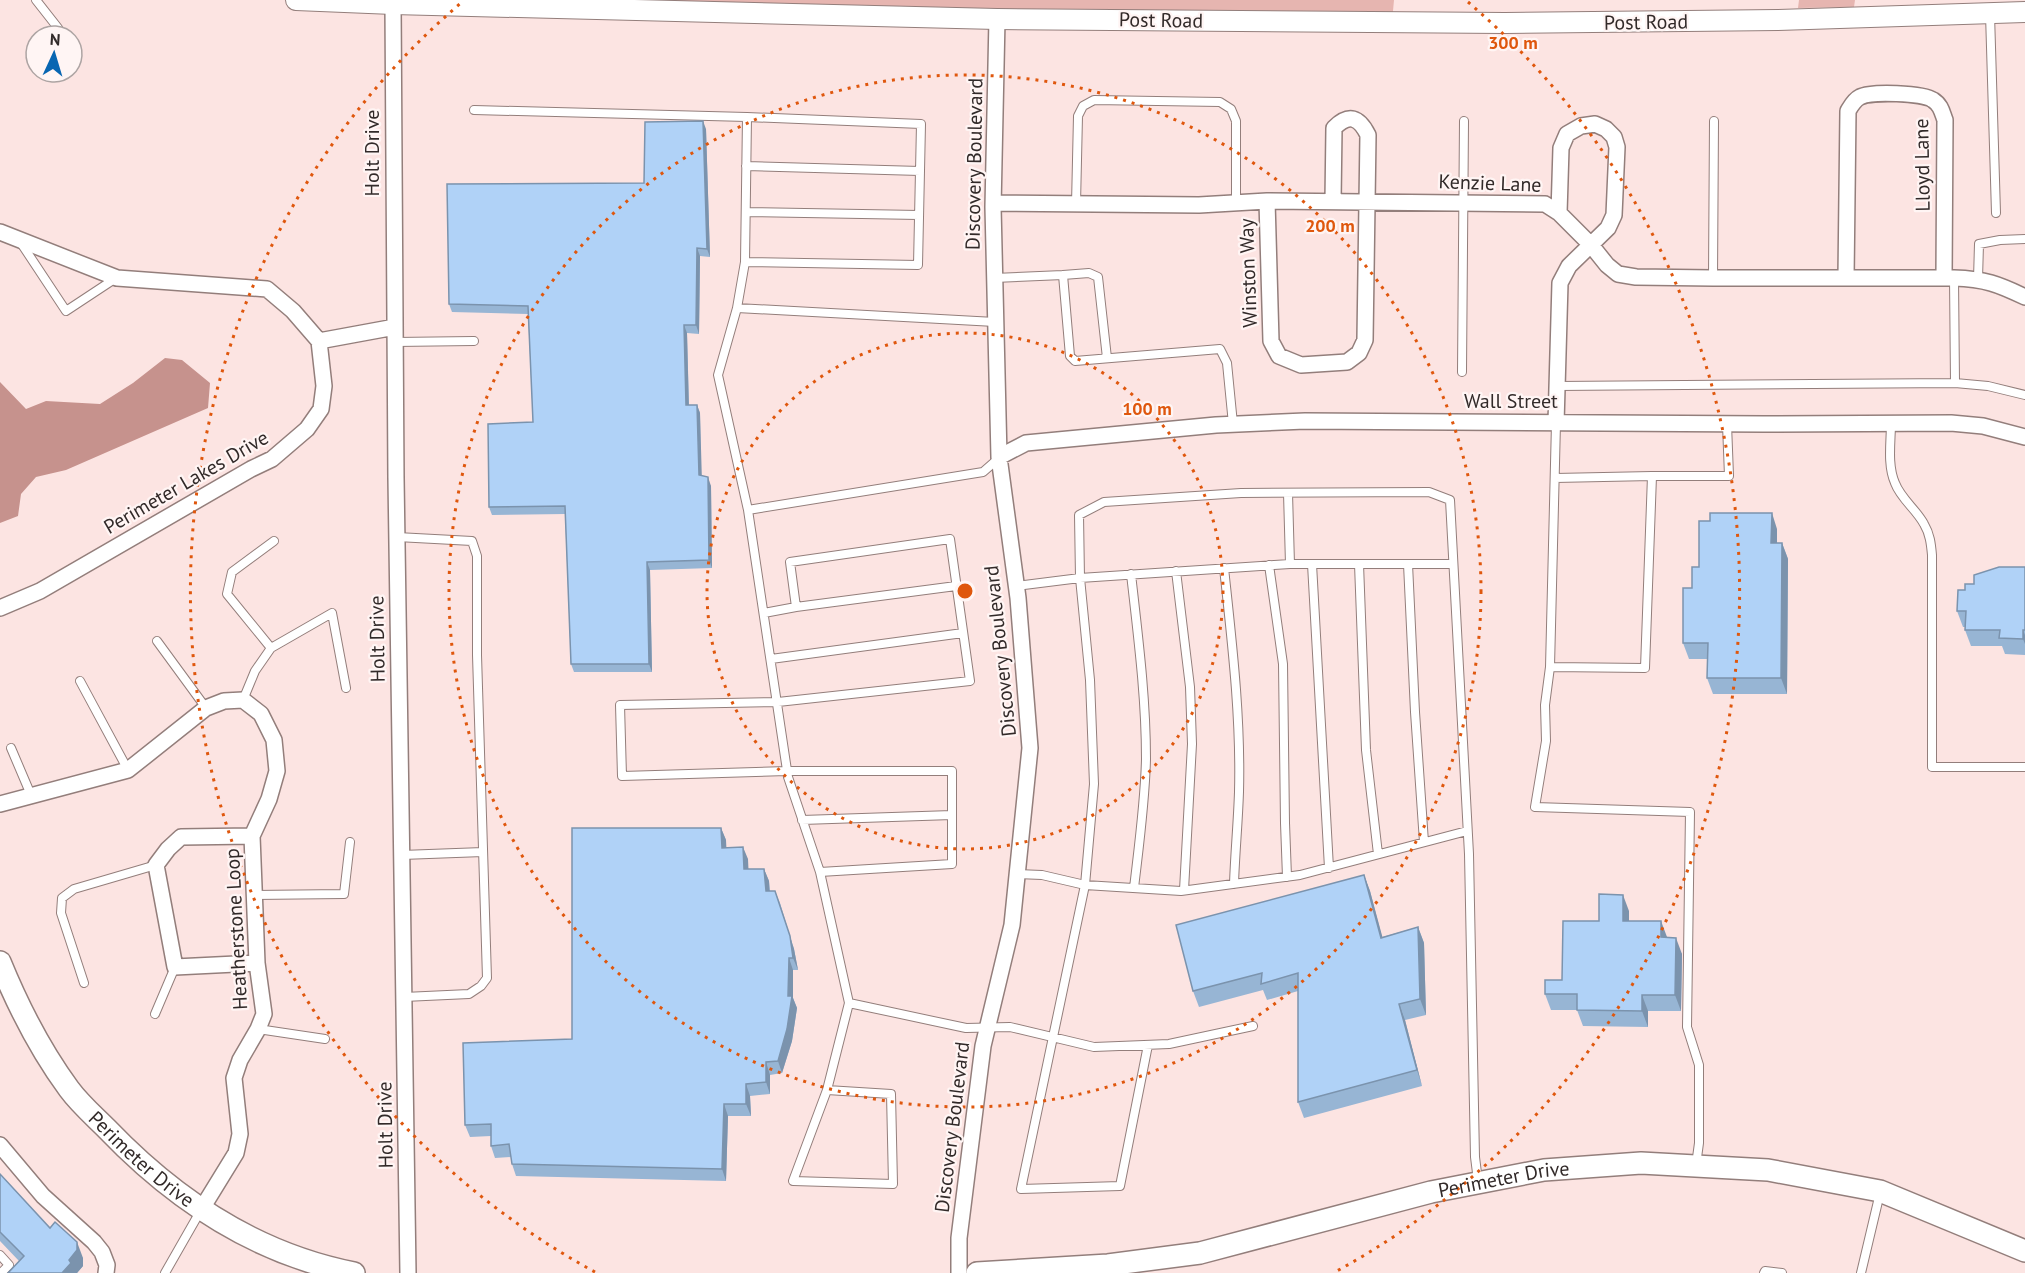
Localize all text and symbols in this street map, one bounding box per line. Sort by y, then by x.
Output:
street label: Post Road [1119,6,1203,34]
street label: Post Road [1604,8,1688,36]
north arrow [24,24,84,84]
text: N [49,29,61,49]
text: 300 m [1488,31,1538,54]
street label: Discovery Boulevard [960,78,988,250]
street label: Holt Drive [359,110,385,196]
street label: Lloyd Lane [1908,118,1936,212]
street label: Kenzie Lane [1438,168,1542,198]
text: 200 m [1305,214,1355,237]
street label: Winston Way [1233,217,1263,328]
street label: Wall Street [1464,388,1558,414]
text: 100 m [1122,397,1172,420]
street label: Perimeter Lakes Drive [99,424,273,540]
street label: Discovery Boulevard [978,564,1022,738]
centre of rings [955,581,975,601]
street label: Holt Drive [363,595,391,683]
street label: Heatherstone Loop [219,848,253,1010]
street label: Discovery Boulevard [929,1040,975,1214]
street label: Holt Drive [371,1081,399,1169]
street label: Perimeter Drive [83,1105,199,1213]
street label: Perimeter Drive [1436,1155,1570,1203]

